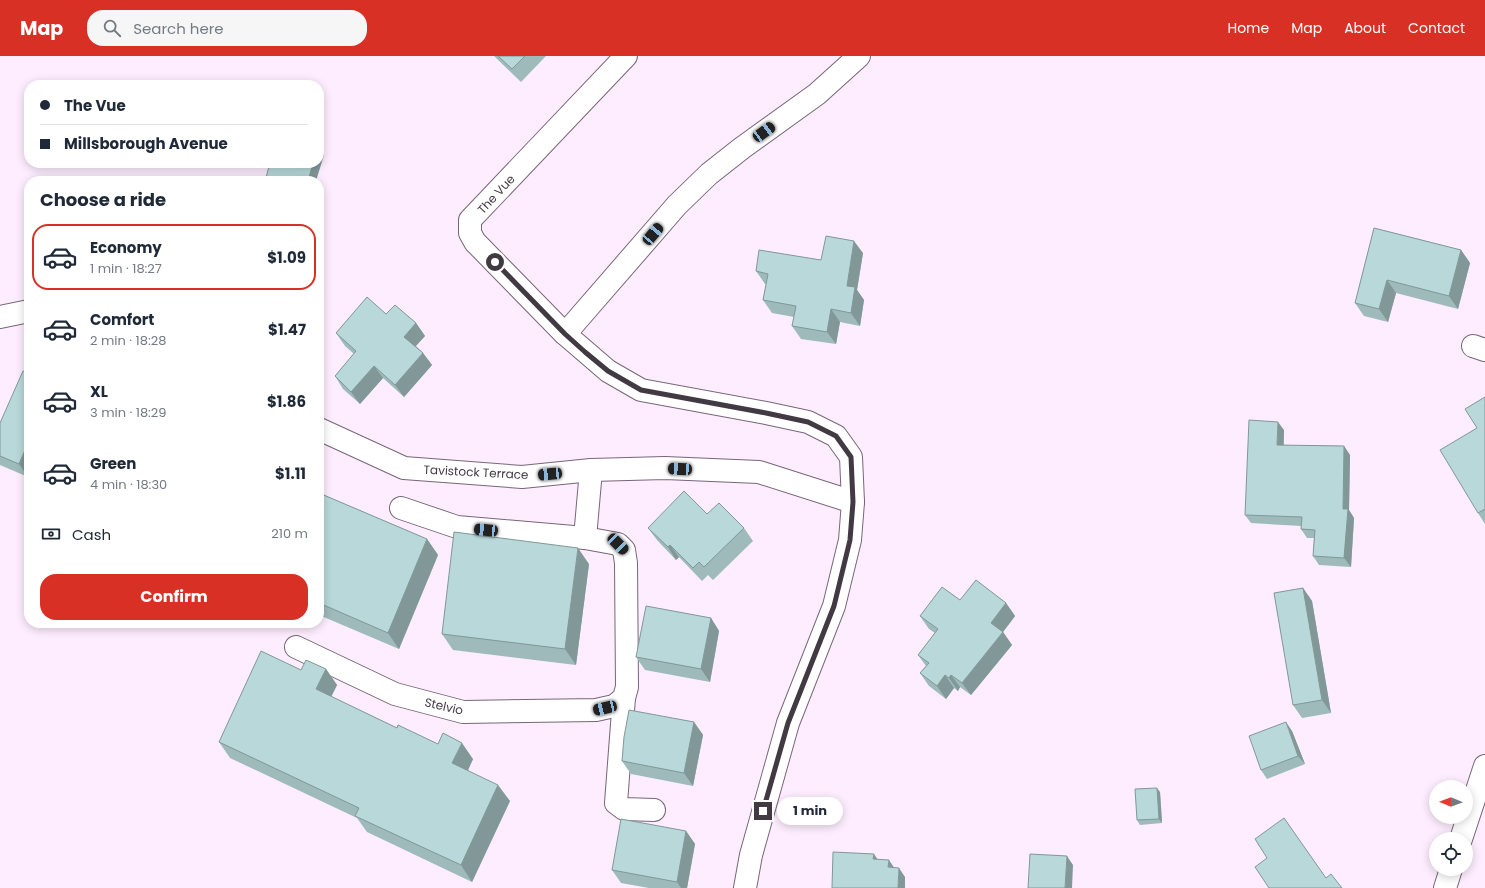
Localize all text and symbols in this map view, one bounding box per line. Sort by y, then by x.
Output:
search box [87,10,367,46]
text: Map [20,15,63,42]
icon: search [101,17,123,39]
text: Search here [133,18,224,39]
text: Home [1227,18,1269,38]
text: Map [1291,18,1322,38]
text: About [1344,18,1386,38]
text: Contact [1408,18,1465,38]
text: The Vue [64,95,126,116]
car [751,120,777,144]
text: Millsborough Avenue [64,133,228,154]
street label: The Vue [473,171,519,217]
text: Choose a ride [40,187,166,212]
car [641,221,665,247]
text: Economy [90,237,162,258]
icon: car [42,239,78,275]
text: $1.09 [267,247,306,268]
route start [486,253,504,271]
text: 1 min · 18:27 [90,259,162,278]
text: Comfort [90,309,154,330]
icon: car [42,311,78,347]
text: $1.47 [268,319,306,340]
text: 2 min · 18:28 [90,331,166,350]
text: XL [90,381,108,402]
icon: car [42,383,78,419]
text: $1.86 [267,391,306,412]
text: 3 min · 18:29 [90,403,167,422]
text: Green [90,453,136,474]
icon: car [42,455,78,491]
street label: Tavistock Terrace [423,461,529,483]
car [668,462,692,476]
text: $1.11 [275,463,306,484]
car [538,467,562,481]
text: 4 min · 18:30 [90,475,167,494]
icon: cash [40,523,62,545]
car [474,523,498,537]
text: Cash [72,524,111,545]
text: 210 m [271,524,308,543]
car [605,531,631,557]
button: Confirm [40,574,308,620]
street label: Stelvio [423,693,465,719]
car [592,699,618,717]
north arrow [1429,780,1473,824]
map controls [1429,780,1473,876]
callout: 1 min [777,797,843,825]
text: 1 min [793,801,827,820]
route end [754,802,772,820]
button: locate [1429,832,1473,876]

